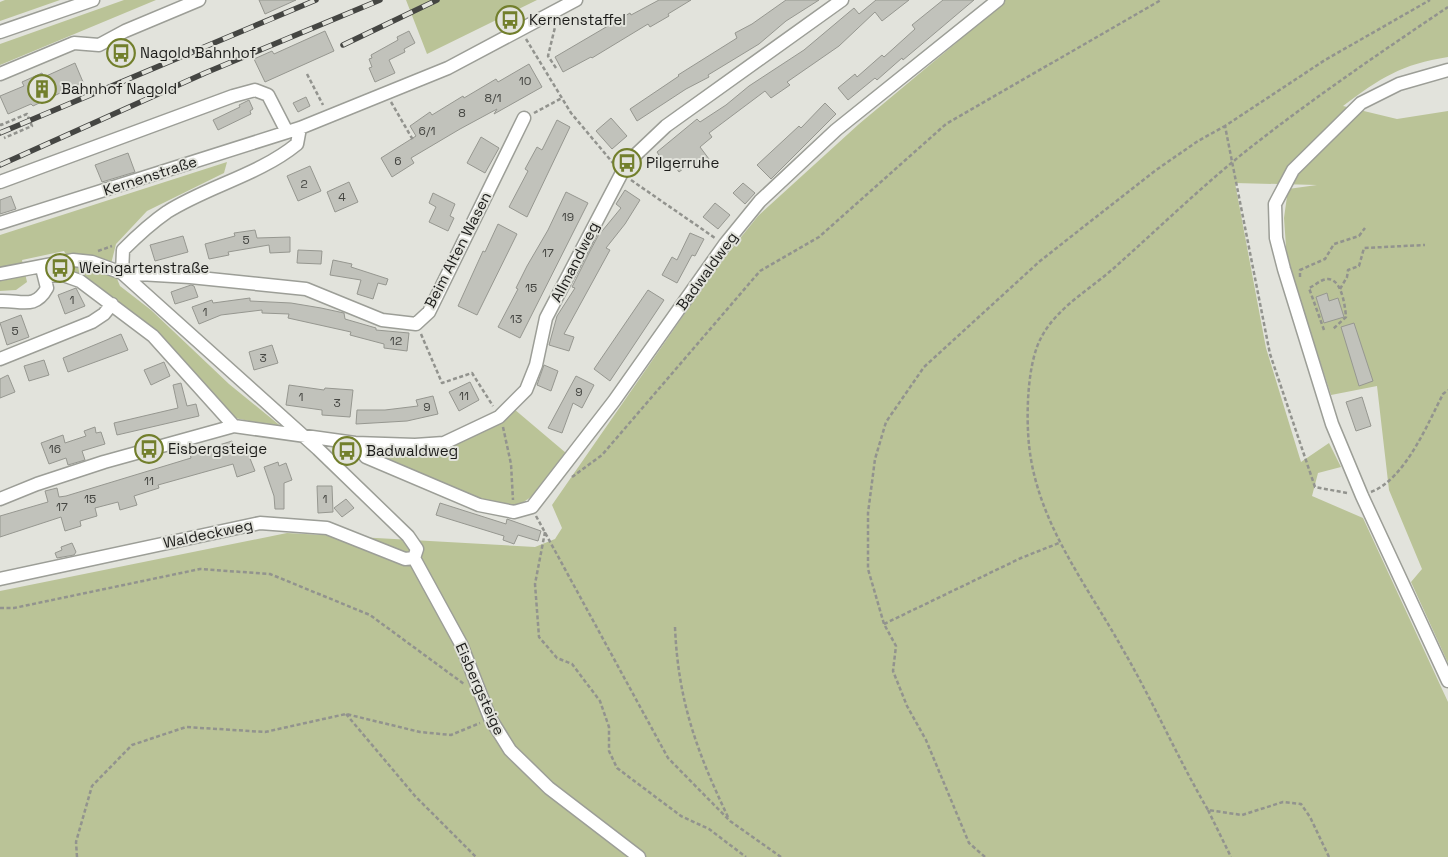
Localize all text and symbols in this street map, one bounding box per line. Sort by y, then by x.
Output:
bus stop icon: Kernenstaffel [495,5,525,35]
place label: Kernenstaffel [529,10,626,29]
bus stop icon: Nagold Bahnhof [106,38,136,68]
place label: Nagold Bahnhof [140,43,257,62]
house number: 10 [519,73,531,89]
building icon: Bahnhof Nagold [27,74,57,104]
place label: Bahnhof Nagold [61,79,177,98]
house number: 8/1 [485,90,501,106]
house number: 8 [458,105,466,121]
house number: 6/1 [419,123,435,139]
bus stop icon: Pilgerruhe [612,148,642,178]
street label: Kernenstraße [100,151,199,200]
house number: 6 [394,153,402,169]
place label: Pilgerruhe [646,153,720,172]
house number: 2 [300,176,308,192]
street label: Beim Alten Wasen [420,188,495,311]
house number: 4 [338,189,346,205]
house number: 19 [562,209,574,225]
street label: Allmandweg [546,218,603,305]
street label: Badwaldweg [672,228,741,314]
house number: 5 [242,232,250,248]
house number: 17 [542,245,554,261]
bus stop icon: Weingartenstraße [45,253,75,283]
place label: Weingartenstraße [79,258,209,277]
house number: 15 [525,280,537,296]
house number: 1 [69,292,75,308]
house number: 1 [202,304,208,320]
house number: 13 [510,311,522,327]
house number: 5 [11,323,19,339]
house number: 12 [390,333,402,349]
house number: 3 [259,350,267,366]
house number: 9 [575,384,583,400]
house number: 11 [459,388,469,404]
house number: 1 [298,389,304,405]
house number: 3 [333,395,341,411]
house number: 9 [423,399,431,415]
bus stop icon: Eisbergsteige [134,434,164,464]
bus stop icon: Badwaldweg [332,436,362,466]
place label: Eisbergsteige [168,439,267,458]
house number: 16 [49,441,61,457]
place label: Badwaldweg [366,441,458,460]
house number: 11 [144,473,154,489]
house number: 15 [84,491,96,507]
house number: 1 [322,491,328,507]
house number: 17 [56,499,68,515]
street label: Waldeckweg [161,515,254,552]
street label: Eisbergsteige [452,640,509,738]

